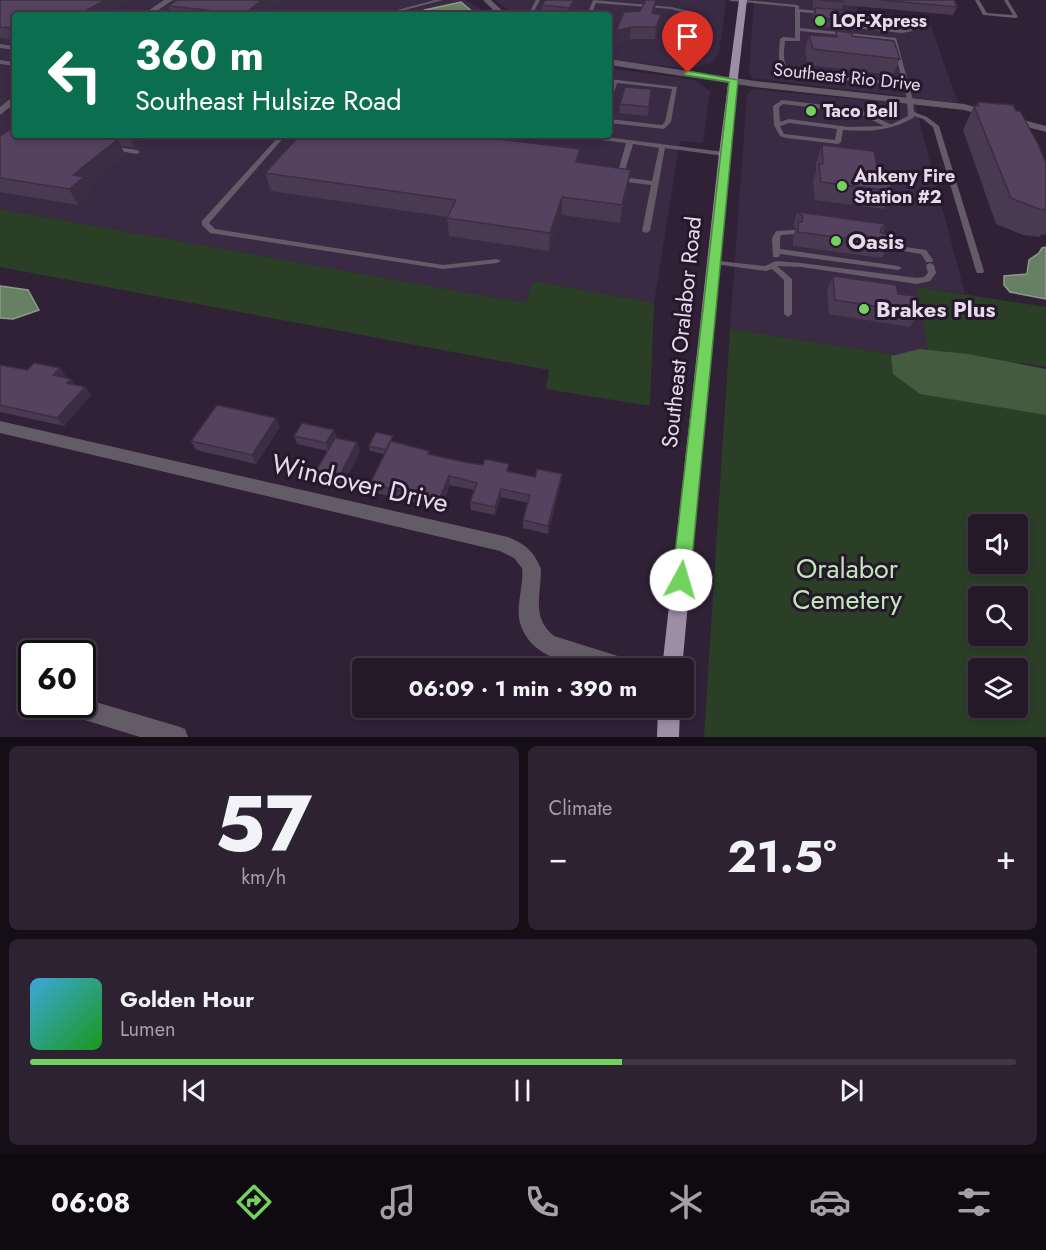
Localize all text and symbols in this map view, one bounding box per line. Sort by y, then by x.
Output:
place label: LOF-Xpress [832,8,927,34]
pin [662,11,713,73]
marker: LOF-Xpress [813,14,827,28]
icon: arrive [671,20,704,53]
text: 360 m [135,25,264,86]
icon: left [36,36,114,114]
street label: Southeast Rio Drive [772,56,922,98]
text: Southeast Hulsize Road [135,81,402,120]
place label: Taco Bell [823,98,898,124]
marker: Taco Bell [804,104,818,118]
place label: Ankeny Fire Station #2 [853,163,955,210]
marker: Ankeny Fire Station #2 [835,179,849,193]
street label: Southeast Oralabor Road [653,215,709,449]
place label: Oasis [848,225,904,257]
marker: Oasis [829,234,843,248]
place label: Brakes Plus [876,293,995,325]
marker: Brakes Plus [857,302,871,316]
street label: Windover Drive [268,444,452,522]
map controls [968,514,1028,718]
button: sound [968,514,1028,574]
position arrow [649,548,713,612]
park label: Oralabor Cemetery [792,549,902,619]
button: search [968,586,1028,646]
speed limit sign: 60 [18,640,96,718]
button: layers [968,658,1028,718]
text: 06:09 · 1 min · 390 m [409,672,637,704]
text: 57 [215,768,312,880]
text: Climate [549,794,612,823]
text: 21.5° [727,824,837,889]
text: − [549,834,568,881]
text: + [996,834,1016,881]
text: km/h [241,863,286,892]
text: Golden Hour [120,983,254,1015]
text: Lumen [120,1015,176,1044]
icon: previous [178,1074,211,1107]
icon: pause [506,1074,539,1107]
icon: next [835,1074,868,1107]
icon: directions [233,1181,275,1223]
icon: music [377,1181,419,1223]
icon: phone [521,1181,563,1223]
icon: climate [665,1181,707,1223]
icon: car [809,1181,851,1223]
icon: filters [953,1181,995,1223]
text: 06:08 [51,1183,130,1222]

